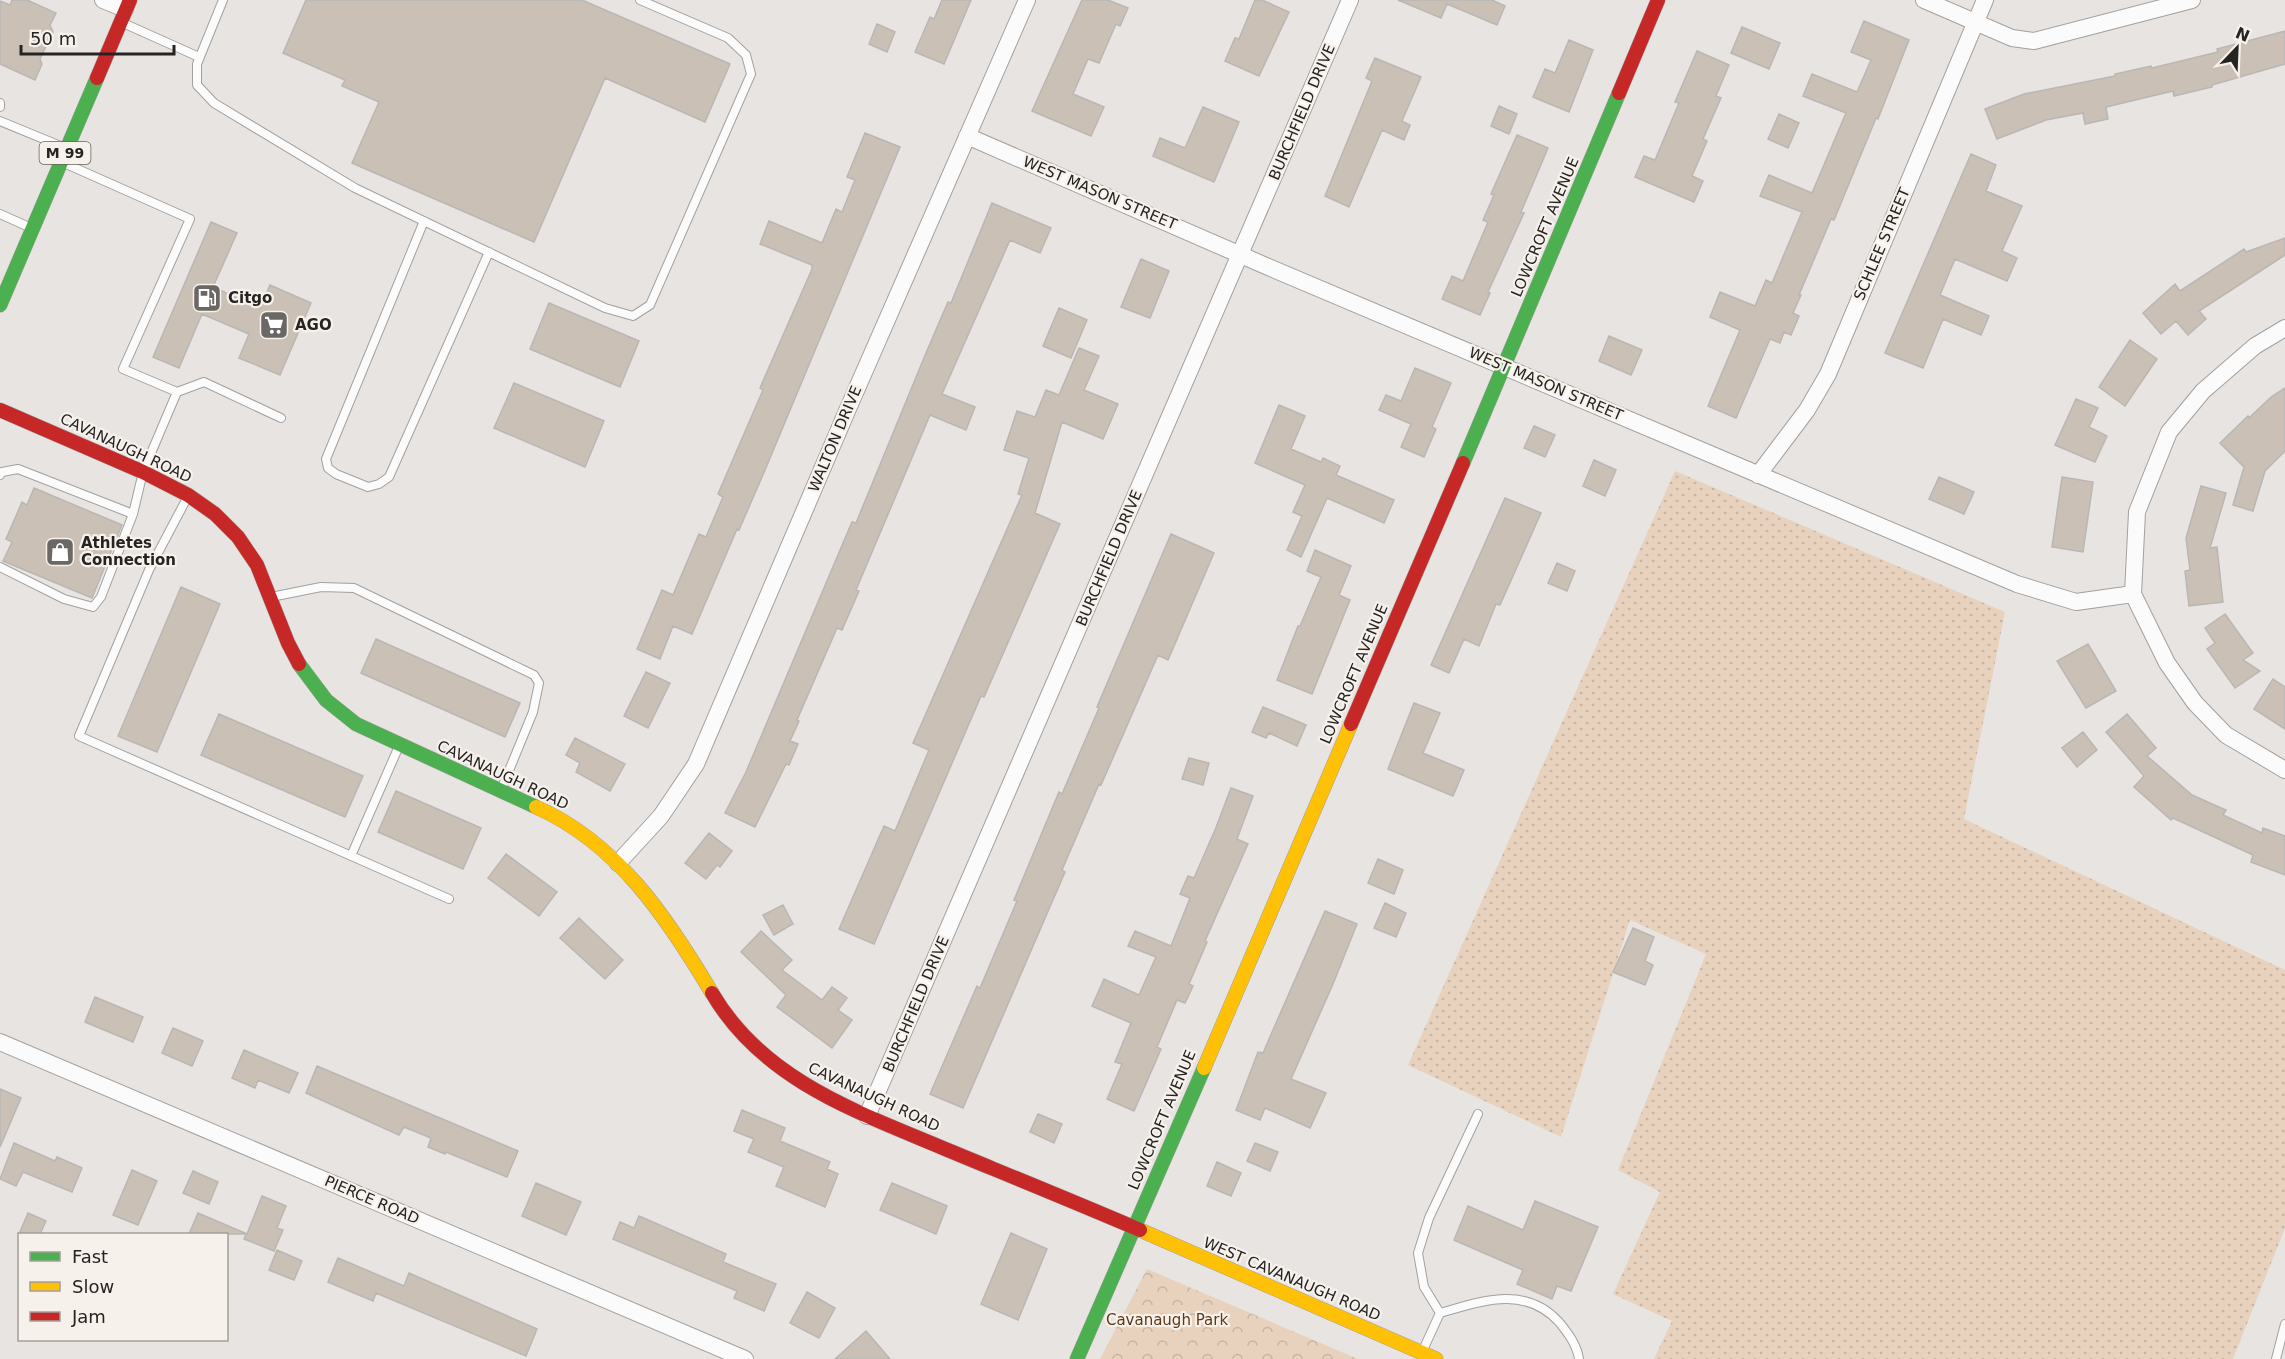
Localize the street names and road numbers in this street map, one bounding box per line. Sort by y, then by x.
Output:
street label: BURCHFIELD DRIVE [1265,41,1339,183]
road number: M 99 [40,142,90,164]
street label: WEST MASON STREET [1020,152,1180,234]
street label: LOWCROFT AVENUE [1507,154,1583,300]
street label: SCHLEE STREET [1850,184,1914,303]
street label: WEST MASON STREET [1466,343,1626,425]
street label: WALTON DRIVE [805,383,865,495]
street label: CAVANAUGH ROAD [57,410,195,486]
street label: BURCHFIELD DRIVE [1072,487,1146,629]
street label: LOWCROFT AVENUE [1316,601,1392,747]
street label: CAVANAUGH ROAD [434,737,572,813]
street label: BURCHFIELD DRIVE [879,933,953,1075]
street label: LOWCROFT AVENUE [1124,1047,1200,1193]
street label: CAVANAUGH ROAD [805,1059,943,1135]
street label: PIERCE ROAD [322,1172,422,1228]
street label: WEST CAVANAUGH ROAD [1201,1233,1383,1325]

